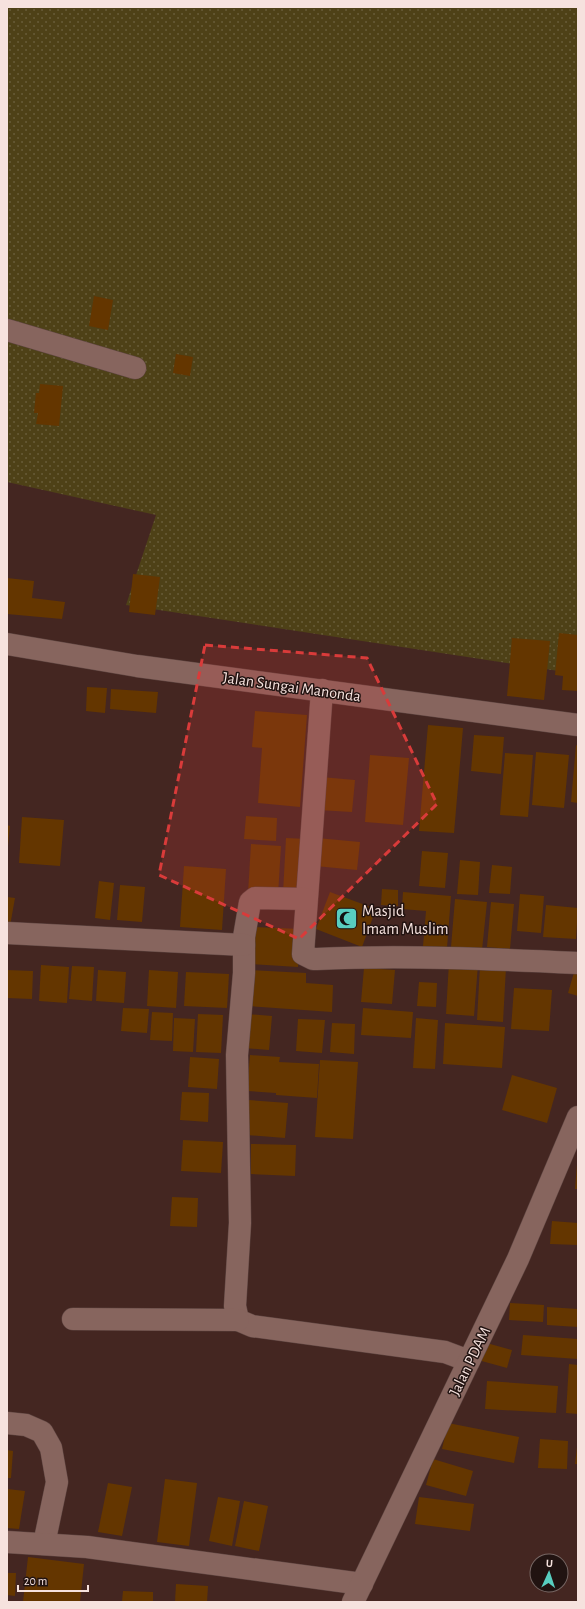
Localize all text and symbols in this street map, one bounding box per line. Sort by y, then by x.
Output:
street label: Jalan Sungai Manonda [222,669,362,705]
place label: Masjid Imam Muslim [362,903,449,937]
mosque icon: Masjid Imam Muslim [333,906,359,932]
street label: Jalan PDAM [446,1324,493,1398]
north arrow [529,1553,569,1593]
text: U [546,1558,553,1569]
scale bar [18,1567,88,1593]
text: 20 m [24,1575,47,1587]

